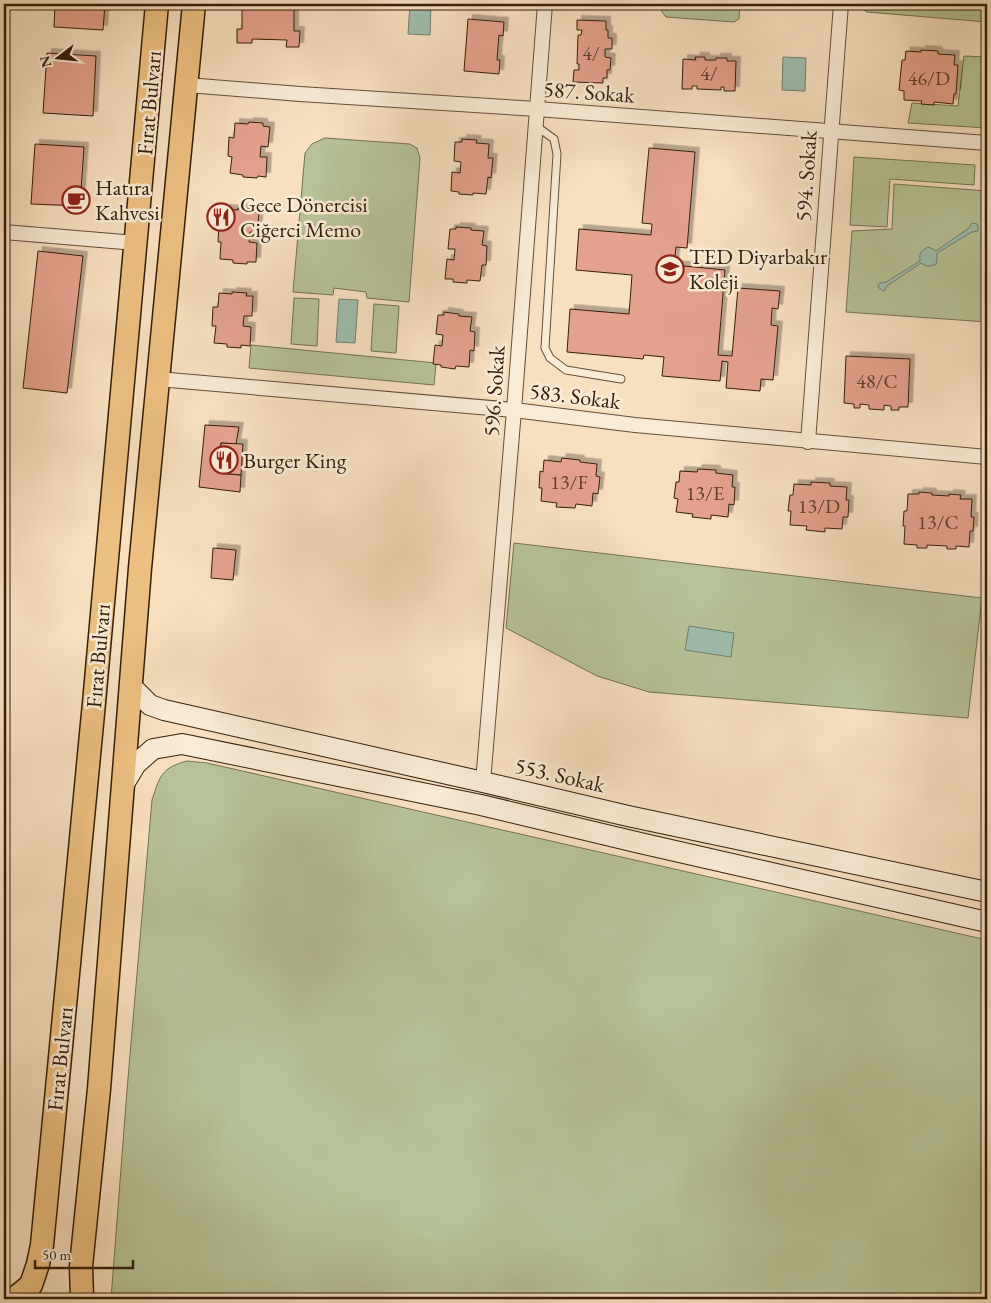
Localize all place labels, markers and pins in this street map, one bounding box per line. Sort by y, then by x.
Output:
place label: Hatıra Kahvesi [95,173,160,227]
cafe icon: Hatıra Kahvesi [61,185,91,215]
place label: Gece Dönercisi Ciğerci Memo [240,190,368,244]
restaurant icon: Gece Dönercisi Ciğerci Memo [206,202,236,232]
place label: TED Diyarbakır Koleji [689,242,828,296]
school or university icon: TED Diyarbakır Koleji [655,254,685,284]
restaurant icon: Burger King [209,445,239,475]
place label: Burger King [243,446,347,475]

